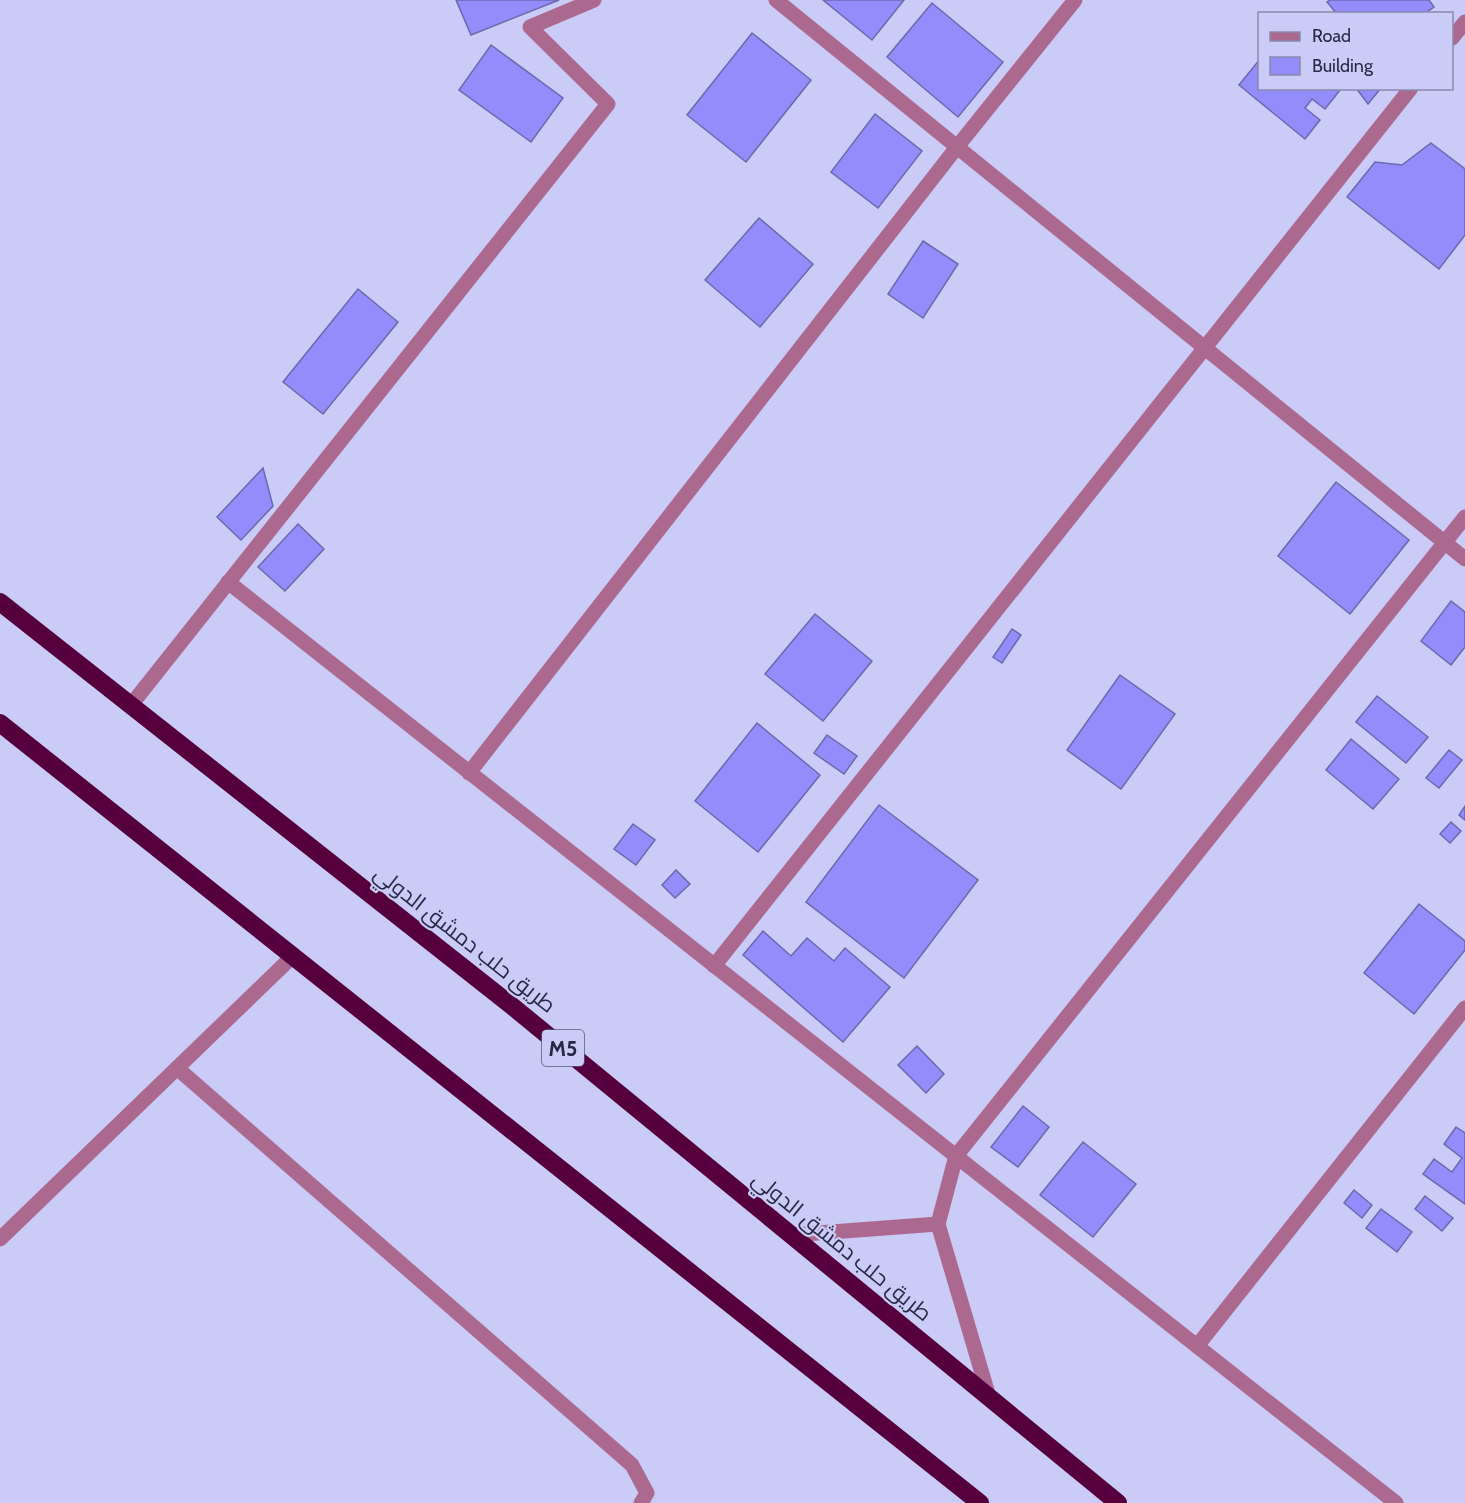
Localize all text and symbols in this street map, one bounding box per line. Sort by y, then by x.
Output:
legend [1258,12,1453,90]
text: Road [1312,25,1351,47]
text: Building [1312,55,1374,77]
street label: طريق حلب دمشق الدولي [367,860,561,1021]
road number: M5 [542,1030,584,1066]
street label: طريق حلب دمشق الدولي [745,1165,937,1329]

